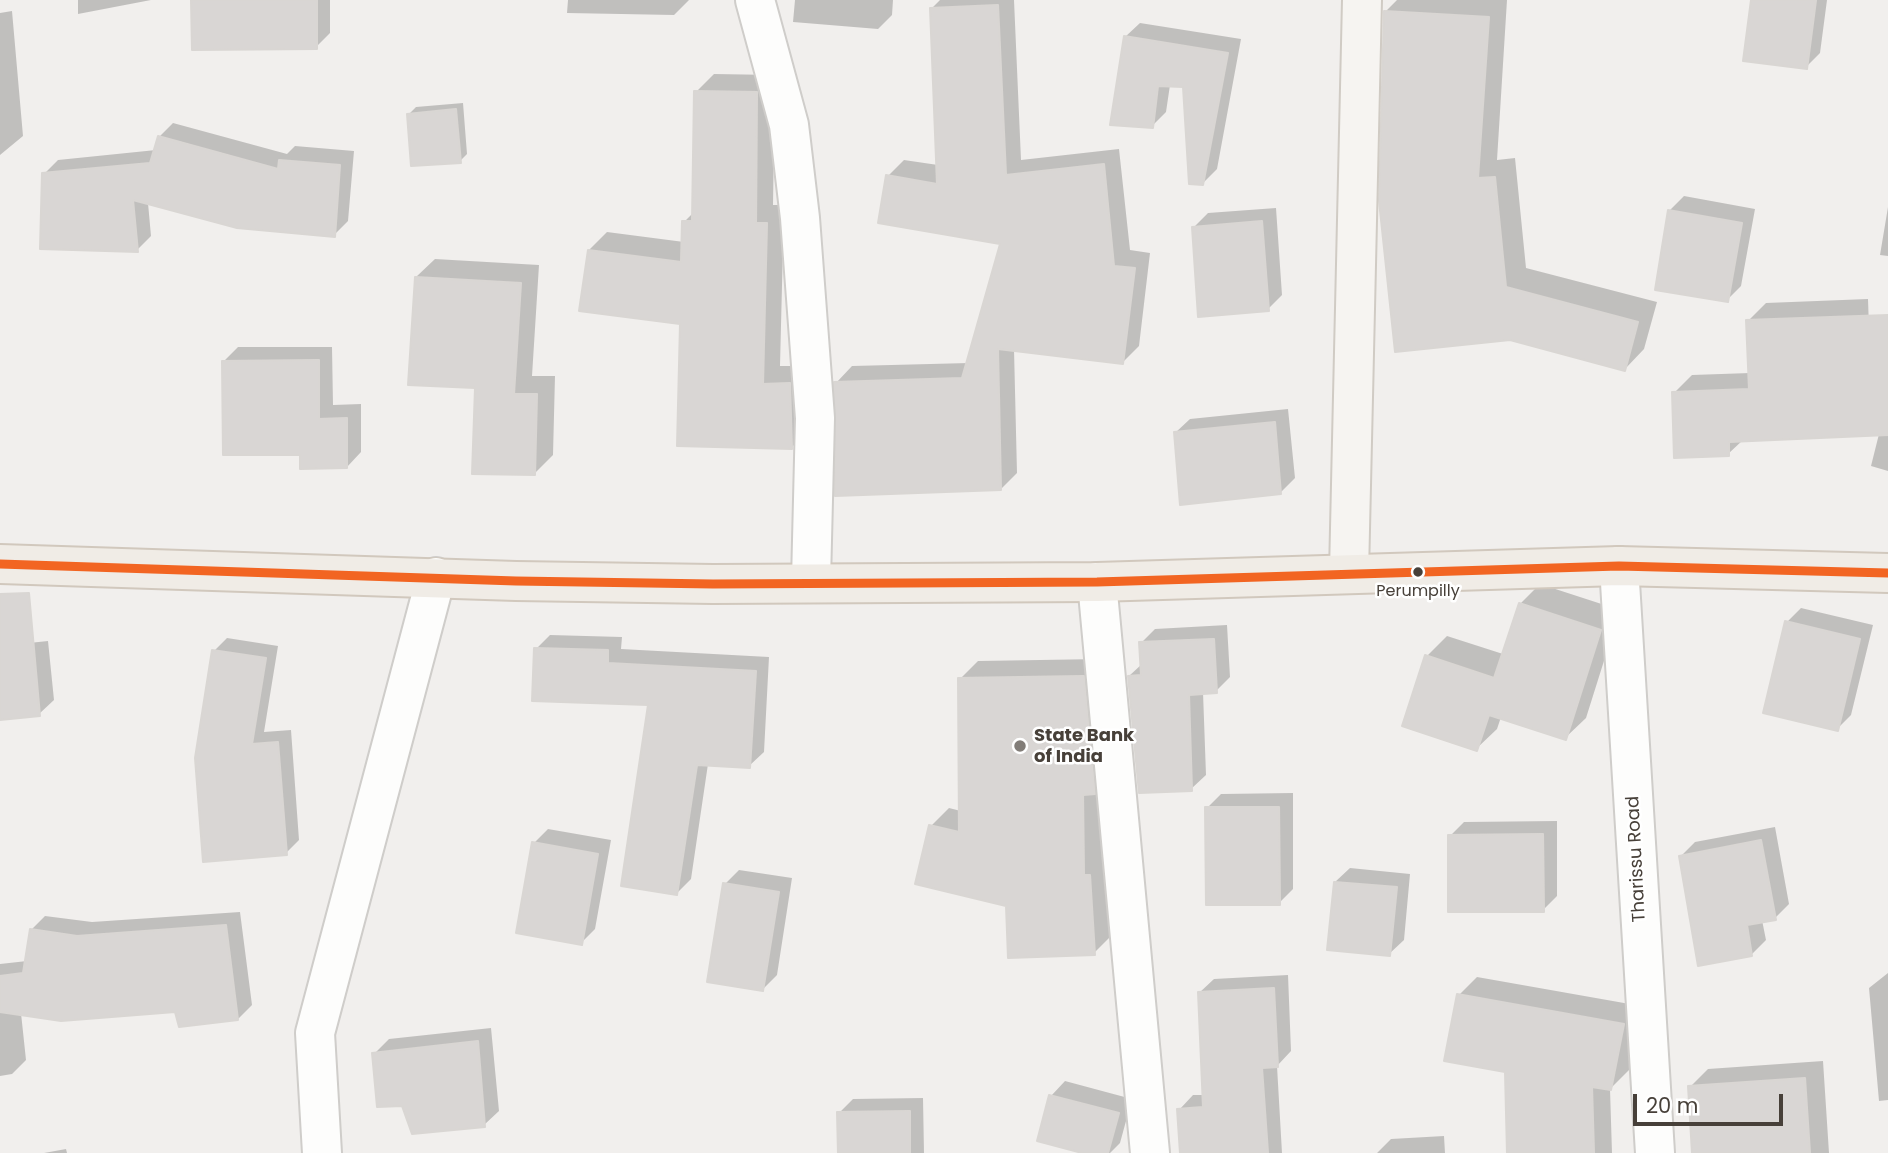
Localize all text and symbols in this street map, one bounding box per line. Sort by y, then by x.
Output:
marker: Perumpilly [1411,565,1425,579]
place label: Perumpilly [1376,582,1460,602]
place label: State Bank of India [1034,725,1134,768]
marker: State Bank of India [1012,738,1028,754]
street label: Tharissu Road [1623,795,1651,923]
scale bar [1636,1080,1786,1124]
text: 20 m [1646,1091,1699,1120]

